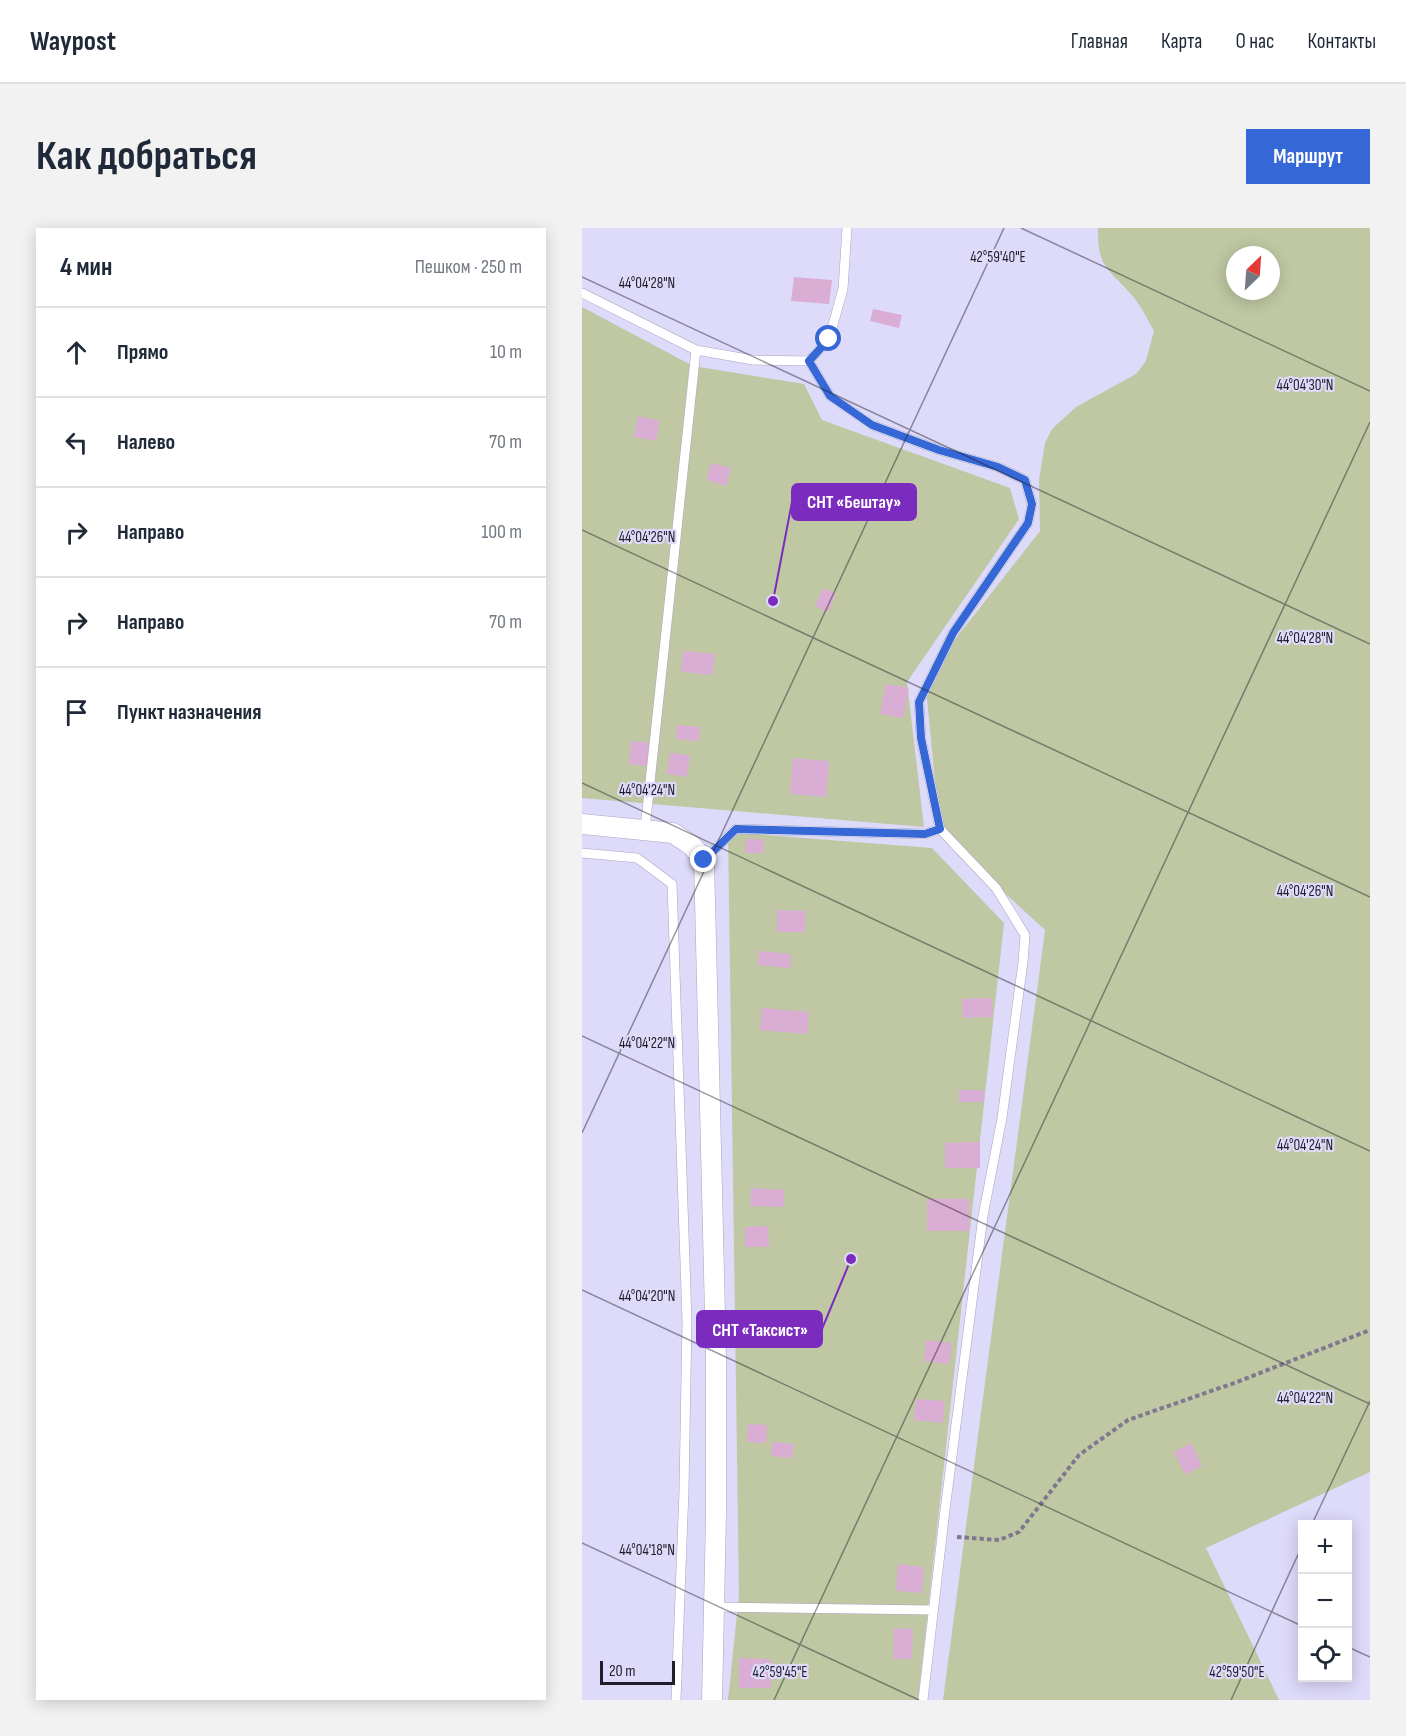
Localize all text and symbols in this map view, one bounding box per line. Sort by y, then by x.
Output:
text: Waypost [30,25,116,58]
text: Главная [1071,29,1128,54]
text: Карта [1161,29,1202,54]
text: О нас [1235,29,1274,54]
text: Контакты [1307,29,1376,54]
button: Маршрут [1246,129,1370,184]
text: Как добраться [36,131,257,182]
north arrow [1226,246,1280,300]
text: 42°59'40"E [970,248,1026,267]
text: 4 мин [60,252,112,283]
text: Пешком · 250 m [415,255,522,279]
text: 44°04'28"N [619,274,675,293]
route start [815,325,841,351]
icon: ahead [60,336,93,369]
text: Прямо [117,339,168,366]
text: 10 m [490,340,522,364]
text: 44°04'30"N [1277,376,1333,395]
icon: left [60,426,93,459]
text: Налево [117,429,175,456]
text: 70 m [489,430,522,454]
callout: СНТ «Бештау» [792,484,916,520]
text: СНТ «Бештау» [807,492,901,513]
icon: right [60,516,93,549]
text: Направо [117,519,184,546]
text: 100 m [481,520,522,544]
text: 44°04'26"N [619,528,675,547]
icon: right [60,606,93,639]
text: Направо [117,609,184,636]
text: 70 m [489,610,522,634]
text: 44°04'28"N [1277,629,1333,648]
icon: arrive [60,696,93,729]
text: Пункт назначения [117,699,261,726]
text: 44°04'24"N [619,781,675,800]
route end [690,846,716,872]
text: 44°04'26"N [1277,882,1333,901]
text: 44°04'22"N [619,1034,675,1053]
text: 44°04'24"N [1277,1136,1333,1155]
text: 44°04'20"N [619,1287,675,1306]
callout: СНТ «Таксист» [697,1311,822,1347]
text: СНТ «Таксист» [712,1320,808,1341]
text: 44°04'22"N [1277,1389,1333,1408]
map controls [1298,1520,1352,1682]
button: + [1298,1520,1352,1574]
text: 44°04'18"N [619,1541,675,1560]
button: − [1298,1574,1352,1628]
button: locate [1298,1628,1352,1682]
scale bar [600,1658,675,1686]
text: 20 m [609,1662,636,1681]
text: 42°59'45"E [753,1663,807,1682]
text: 42°59'50"E [1209,1663,1265,1682]

